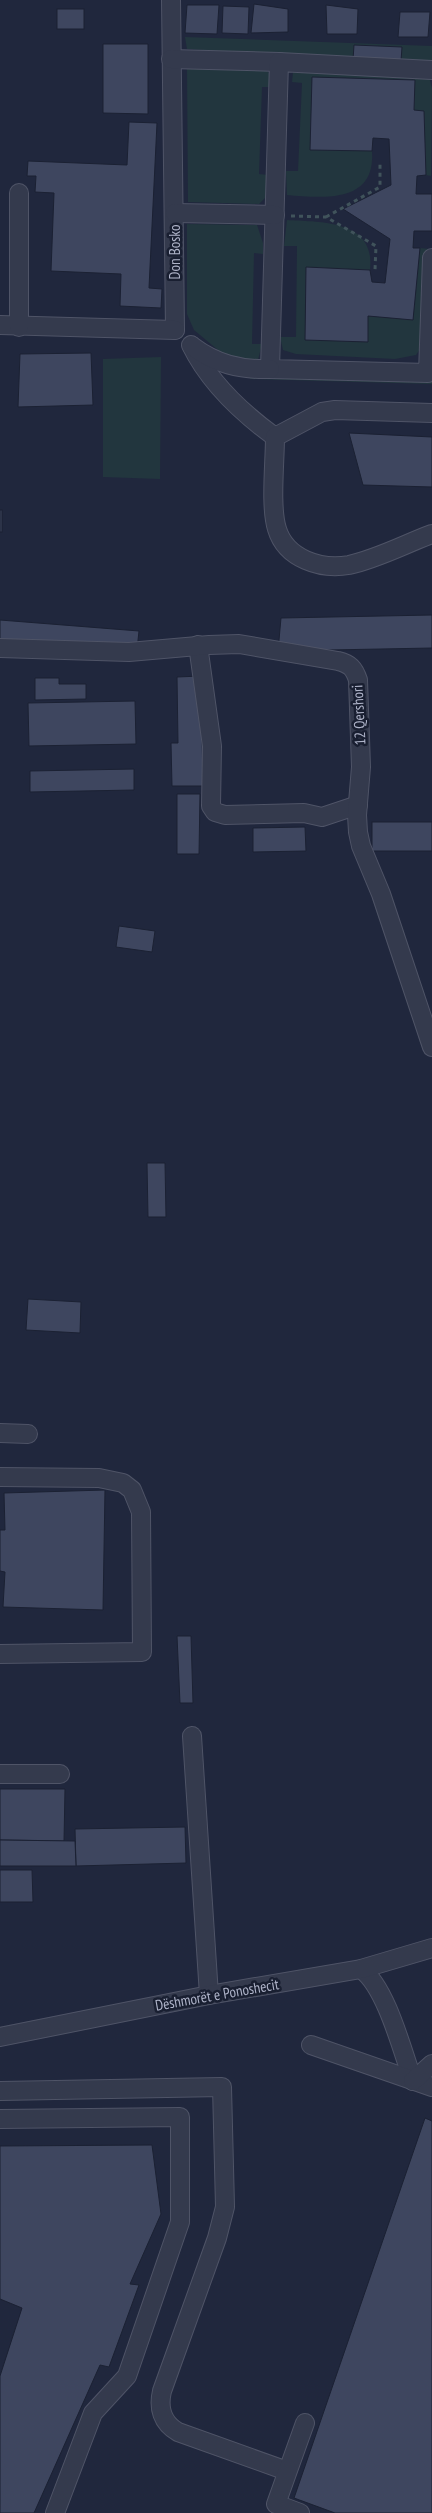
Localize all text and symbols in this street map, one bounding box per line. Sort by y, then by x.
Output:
street label: Don Bosko [165,225,184,279]
street label: 12 Qershori [347,684,370,746]
street label: Dëshmorët e Ponoshecit [154,1974,280,2015]

